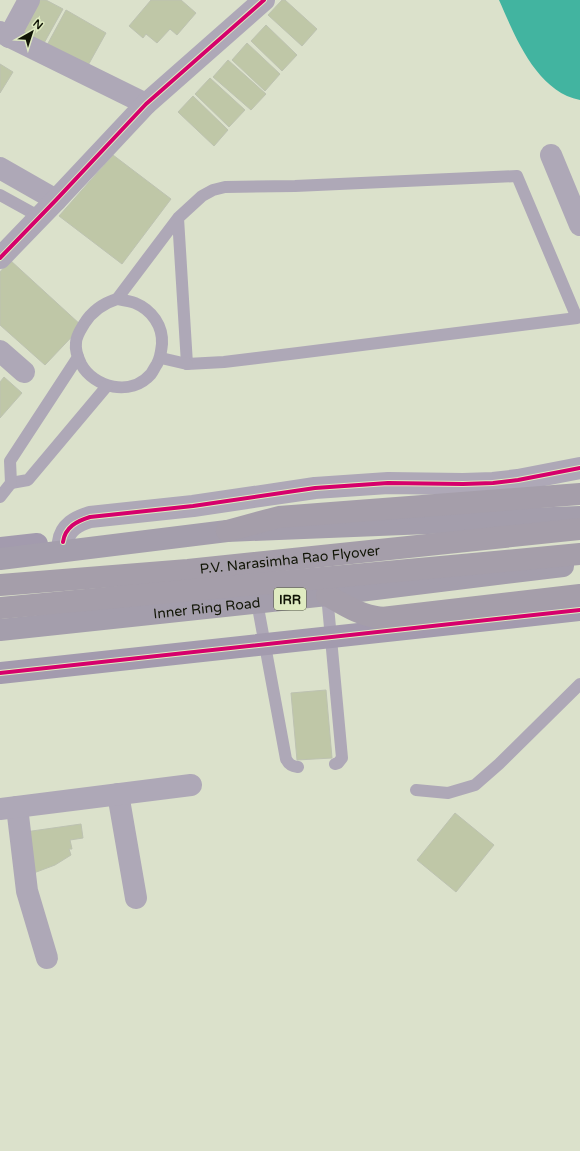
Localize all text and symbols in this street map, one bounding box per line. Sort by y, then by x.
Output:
north arrow [12,12,52,52]
text: N [30,17,46,32]
street label: P.V. Narasimha Rao Flyover [199,542,381,578]
road number: IRR [274,588,306,610]
street label: Inner Ring Road [152,594,261,623]

